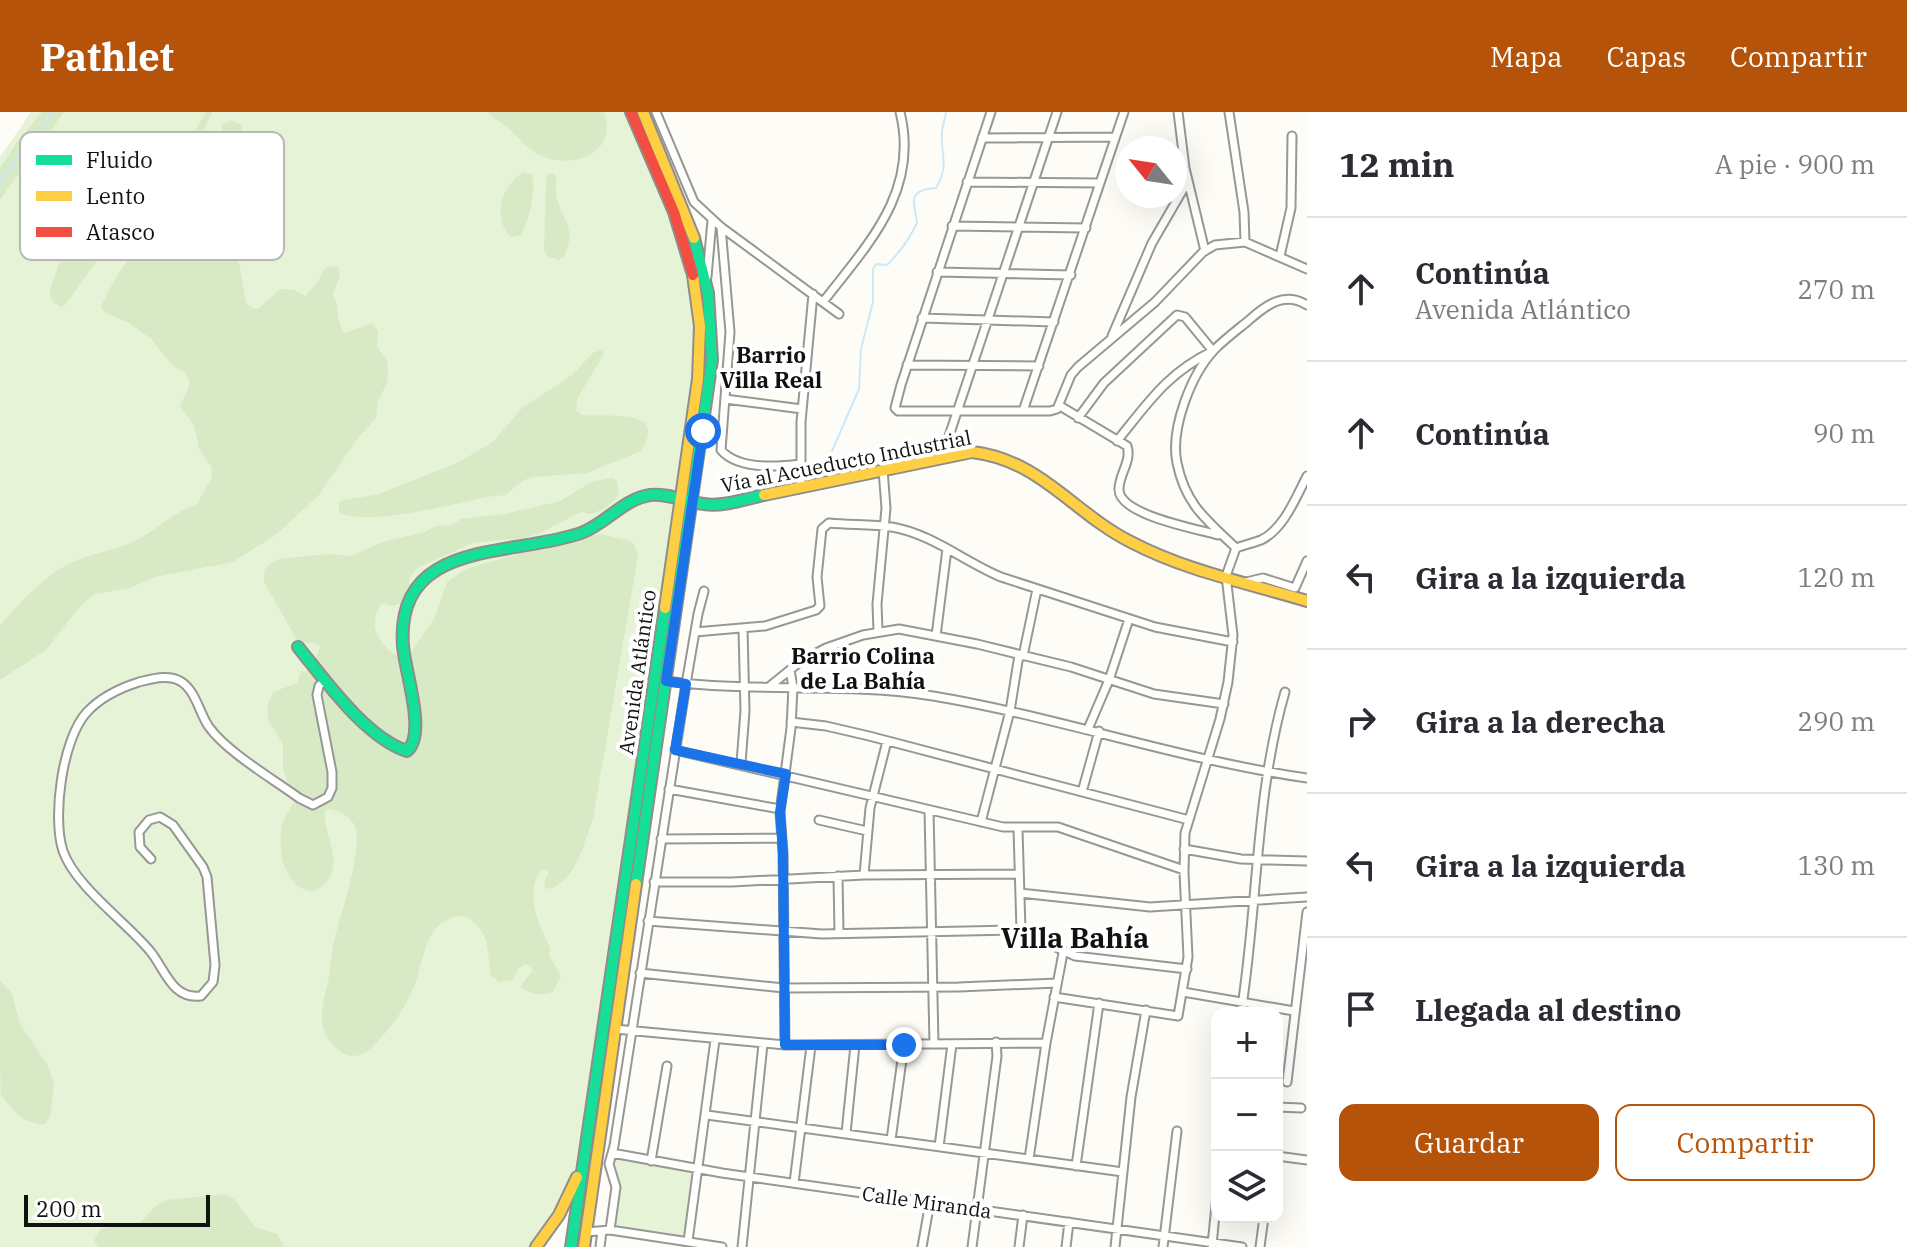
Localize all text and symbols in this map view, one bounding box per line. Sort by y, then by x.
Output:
text: Pathlet [40,32,174,81]
text: Mapa [1490,38,1563,75]
text: Capas [1607,38,1686,75]
text: Compartir [1730,38,1867,75]
legend [20,132,284,260]
north arrow [1115,136,1187,208]
text: 12 min [1339,142,1455,186]
text: Fluido [86,145,153,174]
text: A pie · 900 m [1715,147,1875,181]
text: Lento [86,181,145,210]
text: Atasco [86,217,155,246]
text: Continúa [1415,253,1550,292]
icon: ahead [1339,267,1383,311]
text: 270 m [1797,272,1875,306]
text: Avenida Atlántico [1415,292,1631,326]
district label: Barrio Villa Real [720,340,822,394]
icon: ahead [1339,411,1383,455]
route start [685,413,721,449]
text: Continúa [1415,414,1550,453]
text: 90 m [1813,416,1875,450]
street label: Vía al Acueducto Industrial [719,423,973,499]
icon: left [1339,555,1383,599]
text: Gira a la izquierda [1415,558,1686,597]
text: 120 m [1797,560,1875,594]
street label: Avenida Atlántico [612,588,662,756]
district label: Barrio Colina de La Bahía [791,641,935,695]
icon: right [1339,699,1383,743]
text: Gira a la derecha [1415,702,1666,741]
text: 290 m [1797,704,1875,738]
icon: left [1339,843,1383,887]
text: Gira a la izquierda [1415,846,1686,885]
text: 130 m [1797,848,1875,882]
district label: Villa Bahía [1001,919,1149,956]
icon: arrive [1339,987,1383,1031]
text: Llegada al destino [1415,990,1681,1029]
map controls [1211,1007,1283,1223]
button: + [1211,1007,1283,1079]
route end [886,1027,922,1063]
button: − [1211,1079,1283,1151]
button: Guardar [1339,1104,1599,1181]
button: Compartir [1615,1104,1875,1181]
button: layers [1211,1151,1283,1223]
street label: Calle Miranda [861,1180,994,1224]
scale bar [24,1191,210,1227]
text: 200 m [36,1194,102,1223]

